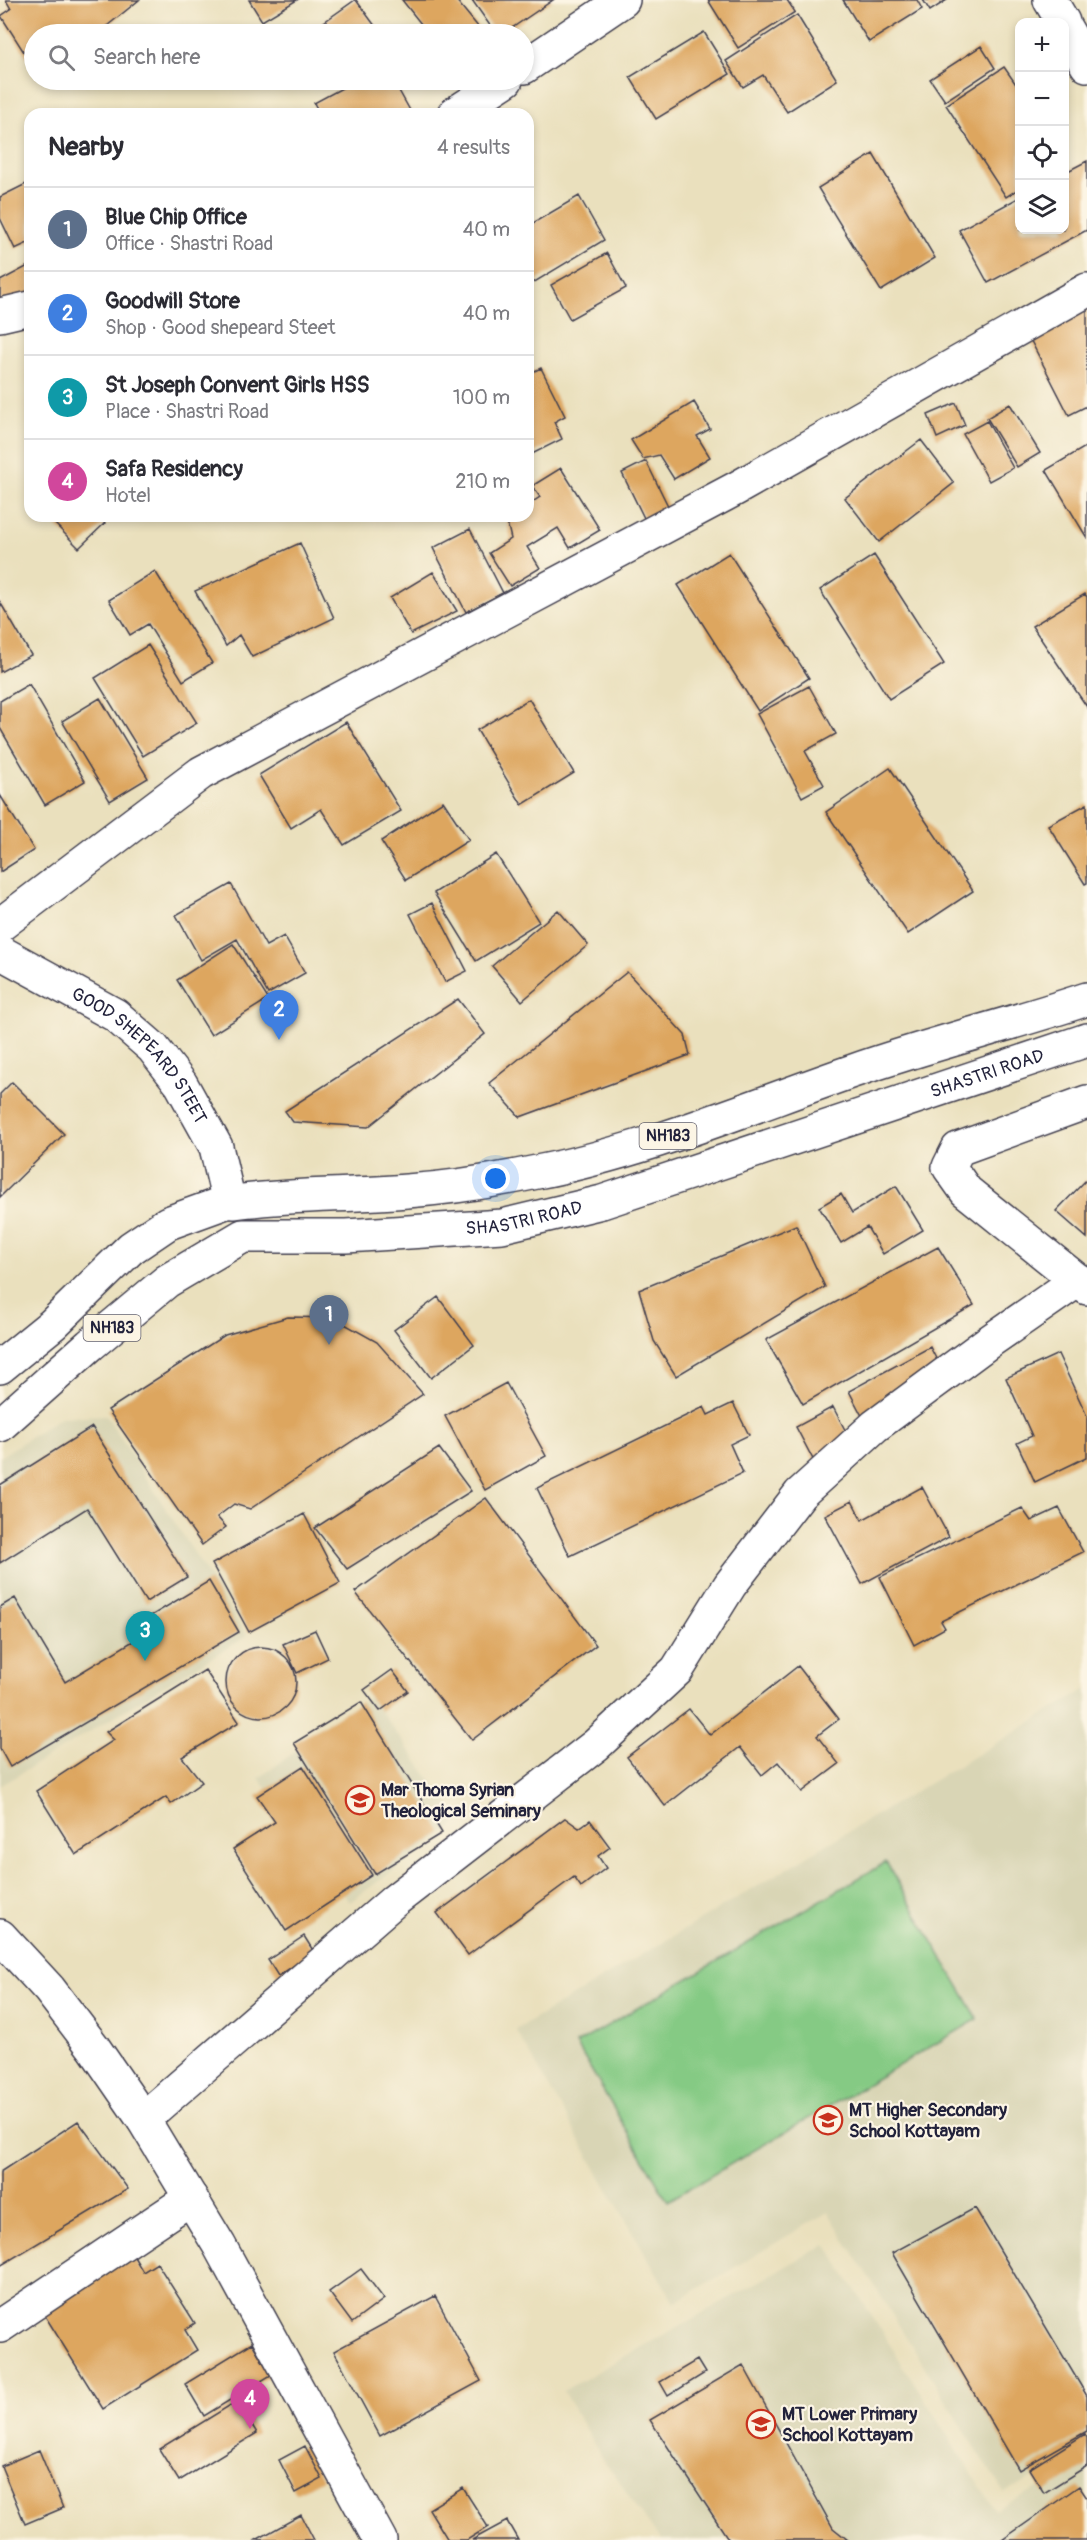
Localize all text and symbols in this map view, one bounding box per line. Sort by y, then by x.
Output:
map controls [1015,18,1069,234]
button: + [1015,18,1069,72]
search box [24,24,534,90]
icon: search [45,41,78,74]
text: Search here [93,43,200,71]
button: − [1015,72,1069,126]
button: locate [1015,126,1069,180]
text: Nearby [48,131,124,163]
text: 4 results [437,135,510,160]
button: layers [1015,180,1069,234]
text: Blue Chip Office [105,203,247,231]
text: 1 [64,217,71,242]
text: 40 m [463,217,510,242]
text: Office · Shastri Road [105,231,273,256]
text: Goodwill Store [105,287,240,315]
text: 2 [62,301,73,326]
text: 40 m [463,301,510,326]
text: Shop · Good shepeard Steet [105,315,336,340]
text: St Joseph Convent Girls HSS [105,371,370,399]
text: 3 [62,385,73,410]
text: 100 m [453,385,510,410]
text: Place · Shastri Road [105,399,269,424]
text: Safa Residency [105,455,243,483]
text: 4 [62,469,73,494]
text: 210 m [455,469,510,494]
text: Hotel [105,483,151,508]
street label: GOOD SHEPEARD STEET [68,982,212,1128]
pin: 2 [260,990,298,1040]
street label: SHASTRI ROAD [927,1044,1047,1103]
road number: NH183 [640,1123,696,1149]
your location [481,1164,510,1193]
street label: SHASTRI ROAD [465,1196,584,1240]
pin: 1 [310,1296,348,1345]
road number: NH183 [84,1315,140,1341]
pin: 3 [126,1612,164,1661]
place label: Mar Thoma Syrian Theological Seminary [380,1779,541,1823]
school or university icon: Mar Thoma Syrian Theological Seminary [344,1784,376,1816]
place label: MT Higher Secondary School Kottayam [849,2099,1007,2143]
school or university icon: MT Higher Secondary School Kottayam [812,2104,844,2136]
pin: 4 [230,2380,270,2429]
place label: MT Lower Primary School Kottayam [782,2403,917,2447]
school or university icon: MT Lower Primary School Kottayam [745,2408,777,2440]

